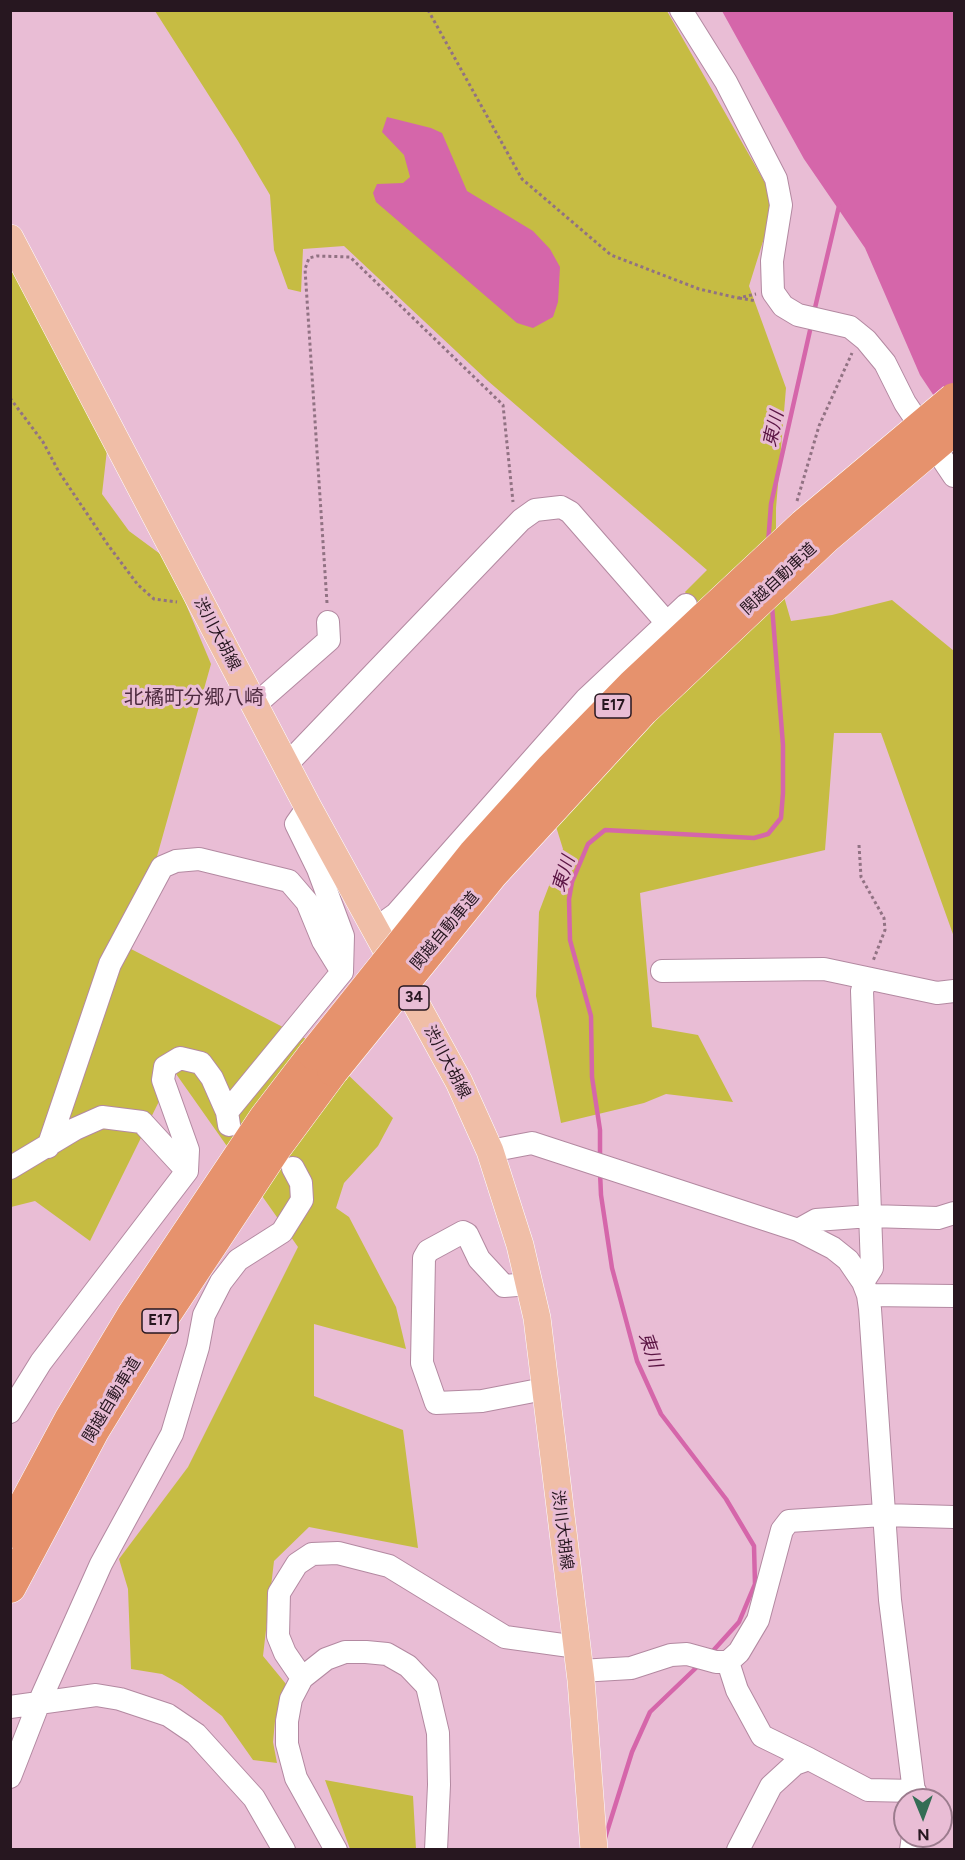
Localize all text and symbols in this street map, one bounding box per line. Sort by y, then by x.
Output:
water label: 東川 [759,409,789,449]
street label: 関越自動車道 [737,539,821,619]
street label: 渋川大胡線 [190,594,244,674]
district label: 北橘町分郷八崎 [124,686,264,710]
road number: E17 [595,694,631,718]
water label: 東川 [548,854,580,894]
street label: 関越自動車道 [407,888,483,974]
road number: 34 [399,986,429,1010]
street label: 渋川大胡線 [420,1022,474,1102]
road number: E17 [142,1309,178,1333]
water label: 東川 [634,1329,666,1371]
street label: 関越自動車道 [79,1354,145,1446]
street label: 渋川大胡線 [548,1489,576,1571]
north arrow [893,1788,953,1848]
text: N [917,1825,930,1844]

